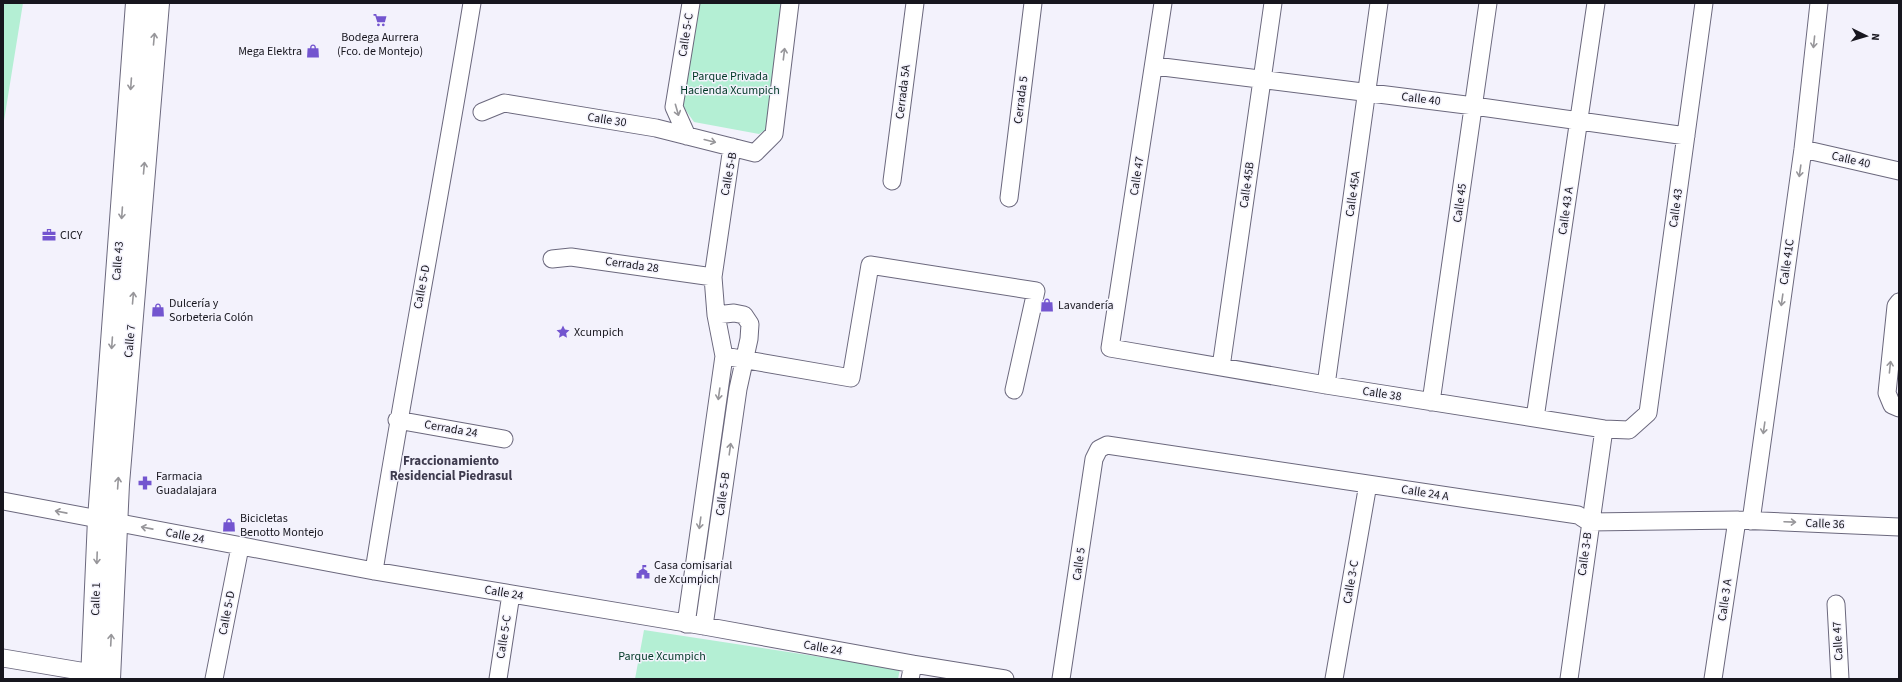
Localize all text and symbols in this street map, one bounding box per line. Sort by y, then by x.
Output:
supermarket icon: Bodega Aurrera (Fco. de Montejo) [372,12,388,28]
street label: Calle 5-C [674,12,698,58]
north arrow [1846,16,1886,56]
place label: Bodega Aurrera (Fco. de Montejo) [337,29,423,60]
one-way arrow [150,33,158,46]
text: N [1868,33,1883,41]
one-way arrow [1811,35,1818,48]
place label: Mega Elektra [238,43,302,60]
shop icon: Mega Elektra [305,43,321,59]
one-way arrow [780,48,788,61]
street label: Cerrada 5A [891,63,915,120]
park label: Parque Privada Hacienda Xcumpich [680,68,780,99]
street label: Cerrada 5 [1010,75,1032,125]
one-way arrow [128,77,135,90]
street label: Calle 40 [1400,88,1442,110]
one-way arrow [674,104,681,117]
street label: Calle 30 [586,109,628,131]
one-way arrow [703,138,716,146]
street label: Calle 40 [1830,147,1872,173]
street label: Calle 5-B [716,151,742,197]
street label: Calle 47 [1126,155,1148,197]
street label: Calle 45B [1235,161,1259,209]
one-way arrow [140,162,147,175]
one-way arrow [1796,164,1804,177]
street label: Calle 45A [1341,170,1365,218]
street label: Calle 45 [1449,182,1471,224]
street label: Calle 43 A [1554,185,1578,236]
street label: Calle 43 [1665,187,1687,229]
one-way arrow [118,206,125,219]
office icon: CICY [41,227,57,243]
place label: CICY [60,227,83,244]
street label: Calle 41C [1775,238,1799,286]
street label: Calle 43 [108,241,128,281]
street label: Cerrada 28 [604,253,660,277]
street label: Calle 5-D [409,264,435,310]
one-way arrow [130,292,137,305]
one-way arrow [1778,293,1786,306]
place label: Dulcería y Sorbeteria Colón [169,295,253,326]
shop icon: Lavandería [1039,297,1055,313]
place label: Lavandería [1058,297,1114,314]
shop icon: Dulcería y Sorbeteria Colón [150,302,166,318]
street label: Calle 7 [120,324,140,358]
place icon: Xcumpich [555,324,571,340]
place label: Xcumpich [574,324,624,341]
one-way arrow [109,336,116,349]
one-way arrow [1886,361,1893,374]
street label: Calle 38 [1361,383,1403,405]
one-way arrow [715,387,723,400]
street label: Cerrada 24 [423,416,479,442]
one-way arrow [1760,421,1768,434]
one-way arrow [726,442,734,455]
district label: Fraccionamiento Residencial Piedrasul [390,452,512,485]
place label: Farmacia Guadalajara [156,468,217,499]
street label: Calle 5-B [712,471,734,517]
pharmacy icon: Farmacia Guadalajara [137,475,153,491]
one-way arrow [115,477,122,490]
street label: Calle 24 A [1400,481,1451,505]
one-way arrow [54,508,67,516]
place label: Bicicletas Benotto Montejo [240,510,324,541]
street label: Calle 36 [1805,515,1845,533]
one-way arrow [697,516,704,529]
shop icon: Bicicletas Benotto Montejo [221,517,237,533]
one-way arrow [1783,519,1796,526]
one-way arrow [141,524,154,532]
street label: Calle 24 [164,524,206,548]
street label: Calle 3-B [1574,531,1596,577]
street label: Calle 5 [1068,546,1090,582]
one-way arrow [94,551,101,564]
place label: Casa comisarial de Xcumpich [654,557,732,588]
street label: Calle 3-C [1339,559,1363,605]
public building icon: Casa comisarial de Xcumpich [635,564,651,580]
street label: Calle 3 A [1714,577,1736,622]
street label: Calle 24 [483,581,525,605]
street label: Calle 1 [87,582,105,616]
street label: Calle 5-D [214,590,240,636]
street label: Calle 5-C [492,614,516,660]
street label: Calle 47 [1828,621,1848,661]
one-way arrow [108,634,115,647]
street label: Calle 24 [802,636,844,660]
park label: Parque Xcumpich [618,648,706,665]

